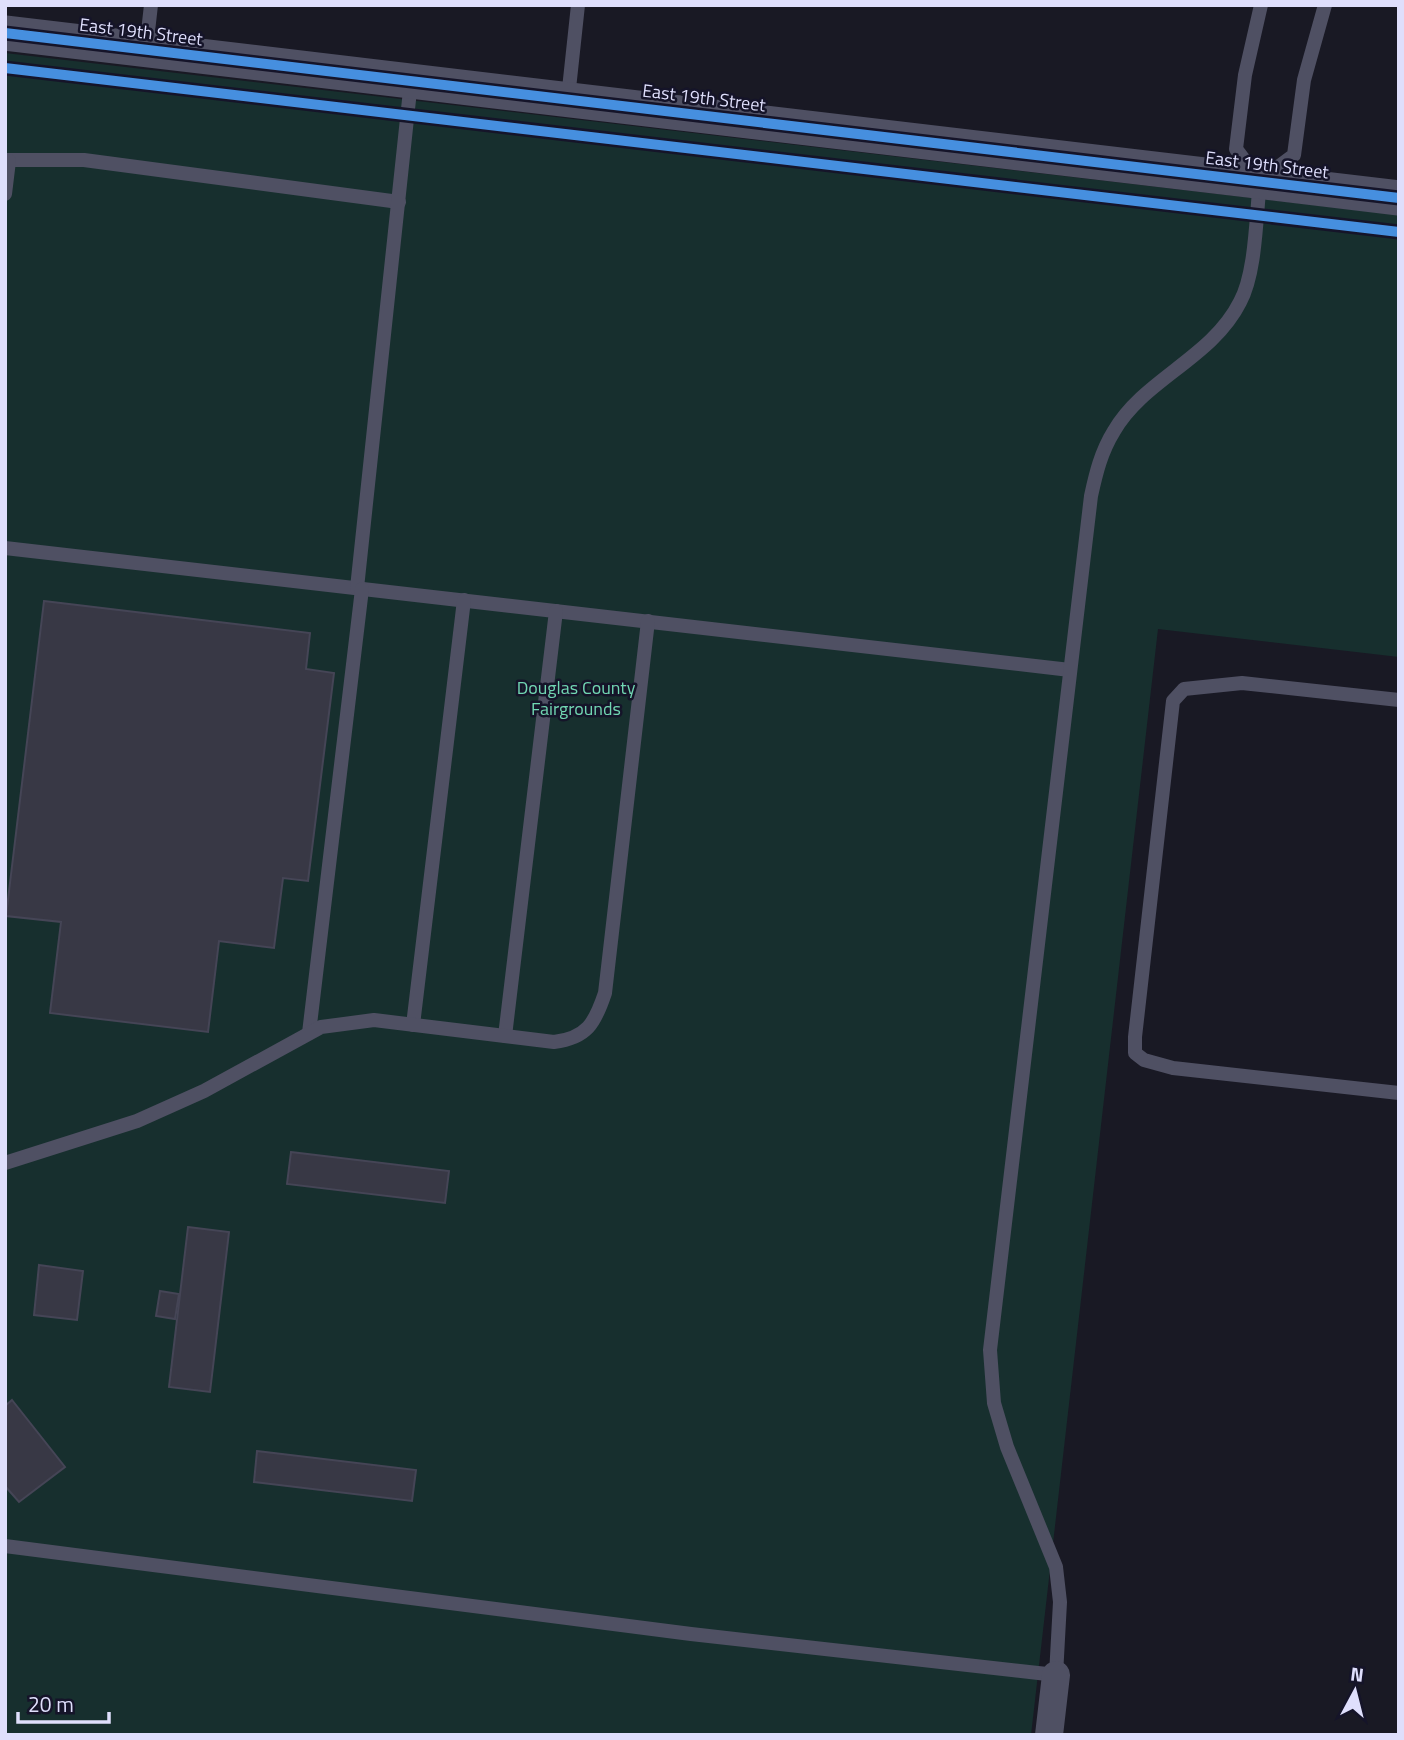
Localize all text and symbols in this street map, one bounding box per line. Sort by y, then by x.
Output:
street label: East 19th Street [78,11,205,53]
street label: East 19th Street [641,77,768,119]
street label: East 19th Street [1204,144,1331,186]
park label: Douglas County Fairgrounds [517,674,636,722]
north arrow [1320,1656,1390,1726]
text: N [1349,1658,1365,1689]
scale bar [18,1680,108,1724]
text: 20 m [28,1688,74,1720]

